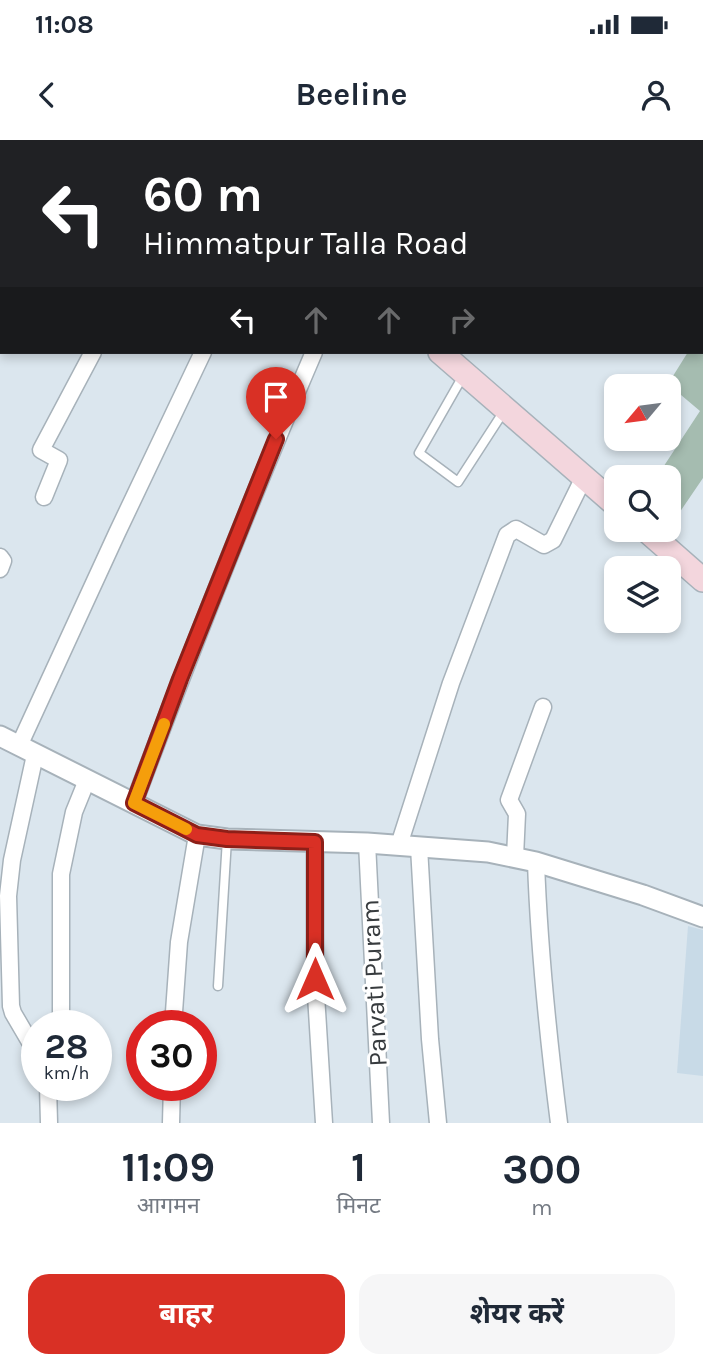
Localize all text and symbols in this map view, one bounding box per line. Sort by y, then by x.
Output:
text: 11:08 [35,9,94,40]
icon: back [28,76,66,114]
text: Beeline [296,76,407,113]
icon: person [637,76,675,114]
text: 60 m [143,166,263,223]
icon: left [28,168,119,259]
text: Himmatpur Talla Road [143,225,468,262]
icon: left [224,301,262,339]
icon: ahead [297,301,335,339]
icon: ahead [370,301,408,339]
icon: right [443,301,481,339]
pin [246,367,306,439]
north arrow [604,374,681,452]
map controls [604,374,681,633]
icon: arrive [257,378,295,416]
button: search [604,465,681,542]
button: layers [604,556,681,633]
street label: Parvati Puram [354,899,394,1067]
position arrow [278,942,352,1016]
speed limit sign: 30 [126,1010,217,1101]
text: 28 [45,1026,88,1067]
text: km/h [44,1062,89,1084]
text: 11:09 [122,1142,215,1192]
text: 1 [351,1142,366,1192]
text: 300 [502,1144,581,1194]
text: आगमन [137,1192,200,1219]
text: मिनट [337,1192,381,1219]
text: m [531,1194,553,1221]
button: बाहर [28,1274,345,1354]
button: शेयर करें [359,1274,675,1354]

